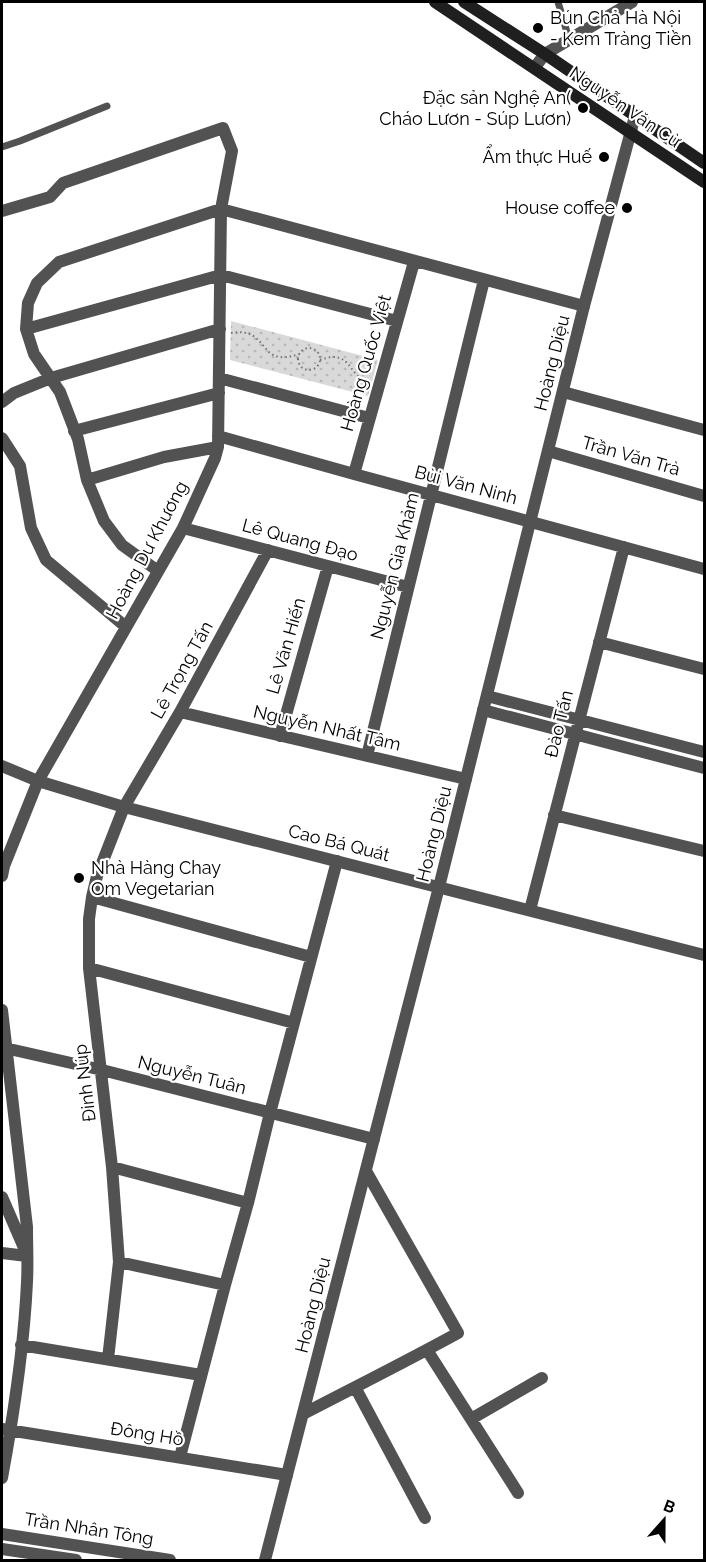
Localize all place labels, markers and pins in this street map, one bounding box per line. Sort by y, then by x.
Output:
place label: Bún Chả Hà Nội - Kem Tràng Tiền [550,7,691,49]
marker: Bún Chả Hà Nội - Kem Tràng Tiền [531,21,545,35]
place label: Đặc sản Nghệ An( Cháo Lươn - Súp Lươn) [379,87,571,129]
marker: Đặc sản Nghệ An( Cháo Lươn - Súp Lươn) [576,101,590,115]
place label: Ẩm thực Huế [482,144,592,167]
marker: Ẩm thực Huế [597,150,611,164]
place label: House coffee [505,197,615,218]
marker: House coffee [620,201,634,215]
place label: Nhà Hàng Chay Om Vegetarian [91,857,221,899]
marker: Nhà Hàng Chay Om Vegetarian [72,871,86,885]

